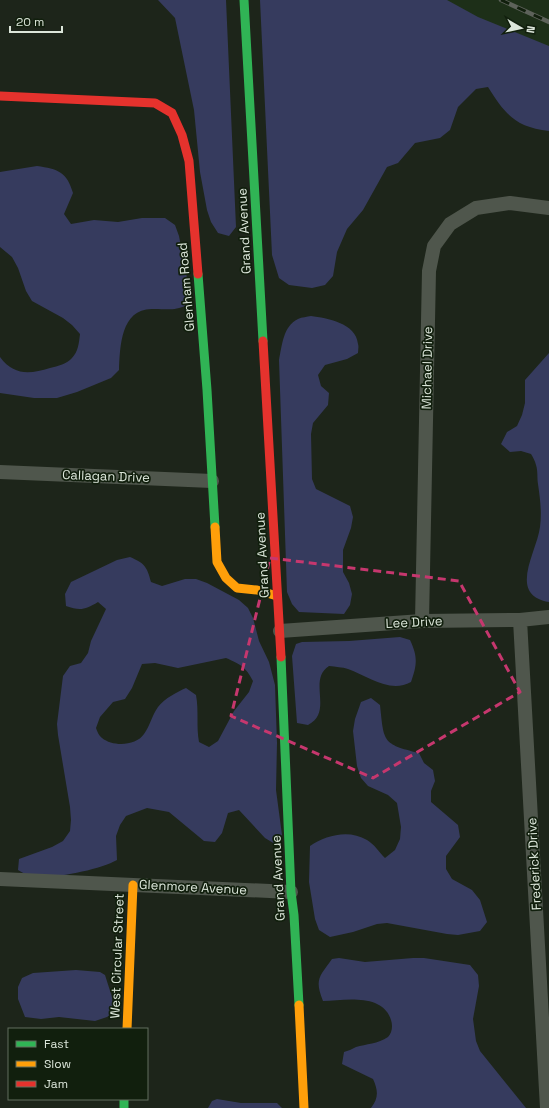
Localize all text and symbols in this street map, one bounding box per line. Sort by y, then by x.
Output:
scale bar [10,8,62,34]
north arrow [501,8,541,48]
text: 20 m [16,14,44,30]
text: N [523,25,538,34]
street label: Grand Avenue [233,188,255,274]
street label: Glenham Road [174,242,198,332]
street label: Michael Drive [418,326,436,410]
street label: Callagan Drive [62,466,150,486]
street label: Grand Avenue [251,512,273,598]
street label: Lee Drive [385,612,443,632]
street label: Frederick Drive [523,817,545,911]
street label: Grand Avenue [267,835,289,921]
street label: Glenmore Avenue [139,876,247,898]
street label: West Circular Street [106,893,128,1019]
legend [8,1028,148,1100]
text: Fast [44,1036,69,1052]
text: Slow [44,1056,71,1072]
text: Jam [44,1076,68,1092]

